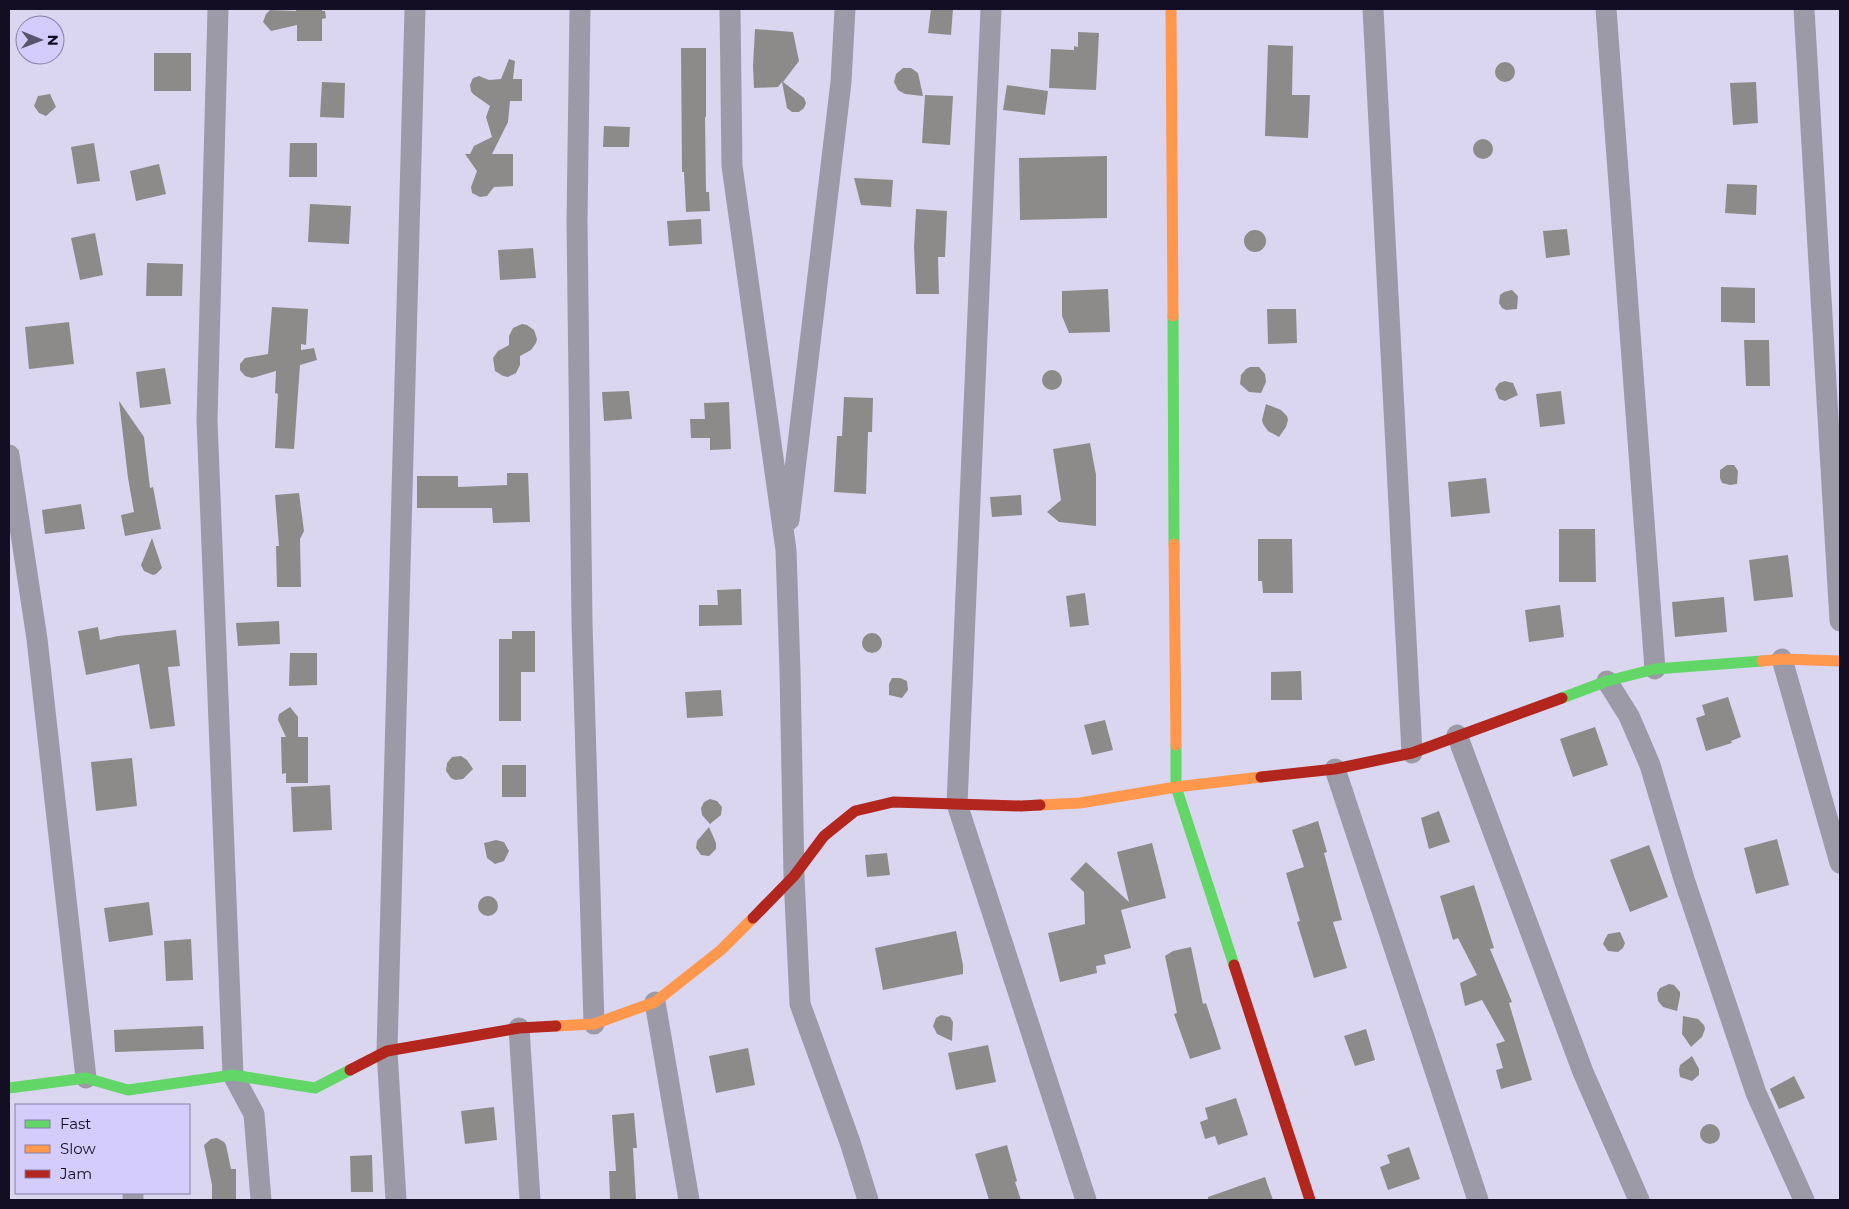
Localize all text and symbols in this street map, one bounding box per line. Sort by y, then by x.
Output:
north arrow [15,15,65,65]
text: N [44,34,62,46]
legend [15,1104,190,1194]
text: Fast [60,1114,91,1133]
text: Slow [60,1139,96,1158]
text: Jam [59,1164,92,1183]

